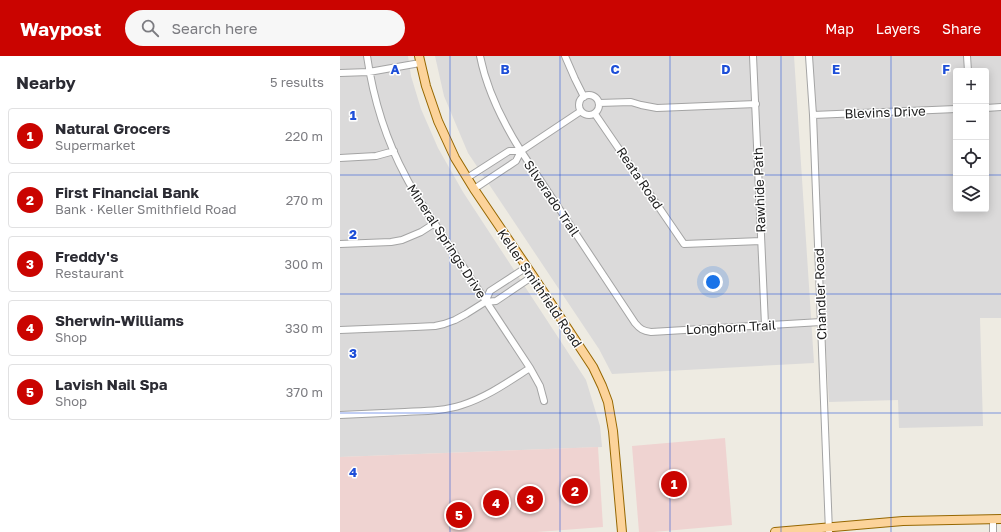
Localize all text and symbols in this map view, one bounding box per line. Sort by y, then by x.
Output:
search box [125,10,405,46]
text: Waypost [20,17,101,40]
icon: search [139,17,161,39]
text: Search here [171,19,257,37]
text: Map [825,20,854,37]
text: Layers [876,20,920,37]
text: Share [942,20,981,37]
text: A [390,61,400,77]
text: B [500,61,510,77]
text: C [610,61,620,77]
text: D [721,61,731,77]
text: E [832,61,840,77]
text: F [942,61,950,77]
map controls [953,68,989,212]
button: + [953,68,989,104]
text: Nearby [16,72,76,93]
text: 5 results [270,74,324,90]
street label: Blevins Drive [844,103,926,121]
button: − [953,104,989,140]
text: 1 [350,107,357,123]
text: Natural Grocers [55,119,171,137]
text: 1 [27,128,33,144]
text: 220 m [285,128,323,144]
text: Supermarket [55,137,136,153]
button: locate [953,140,989,176]
street label: Reata Road [613,144,667,212]
street label: Rawhide Path [750,147,768,233]
street label: Silverado Trail [521,157,583,239]
button: layers [953,176,989,212]
street label: Mineral Springs Drive [404,181,490,301]
text: First Financial Bank [55,183,199,201]
text: 2 [26,192,34,208]
text: 270 m [286,192,323,208]
text: Bank · Keller Smithfield Road [55,201,237,217]
text: 2 [349,226,357,242]
street label: Keller Smithfield Road [494,226,586,350]
text: Freddy's [55,247,118,265]
street label: Chandler Road [810,248,830,340]
text: 3 [26,256,34,272]
text: 300 m [285,256,323,272]
text: Restaurant [55,265,124,281]
your location [703,272,723,292]
text: Sherwin-Williams [55,311,184,329]
street label: Longhorn Trail [686,317,776,337]
text: 4 [26,320,34,336]
text: 330 m [285,320,323,336]
text: Shop [55,329,87,345]
text: 3 [349,345,357,361]
text: Lavish Nail Spa [55,375,167,393]
text: 5 [26,384,34,400]
text: 370 m [286,384,323,400]
text: Shop [55,393,87,409]
text: 4 [349,464,357,480]
pin: 1 [661,469,687,499]
pin: 2 [562,476,588,506]
pin: 3 [517,484,543,514]
pin: 4 [483,488,509,518]
pin: 5 [446,500,472,530]

